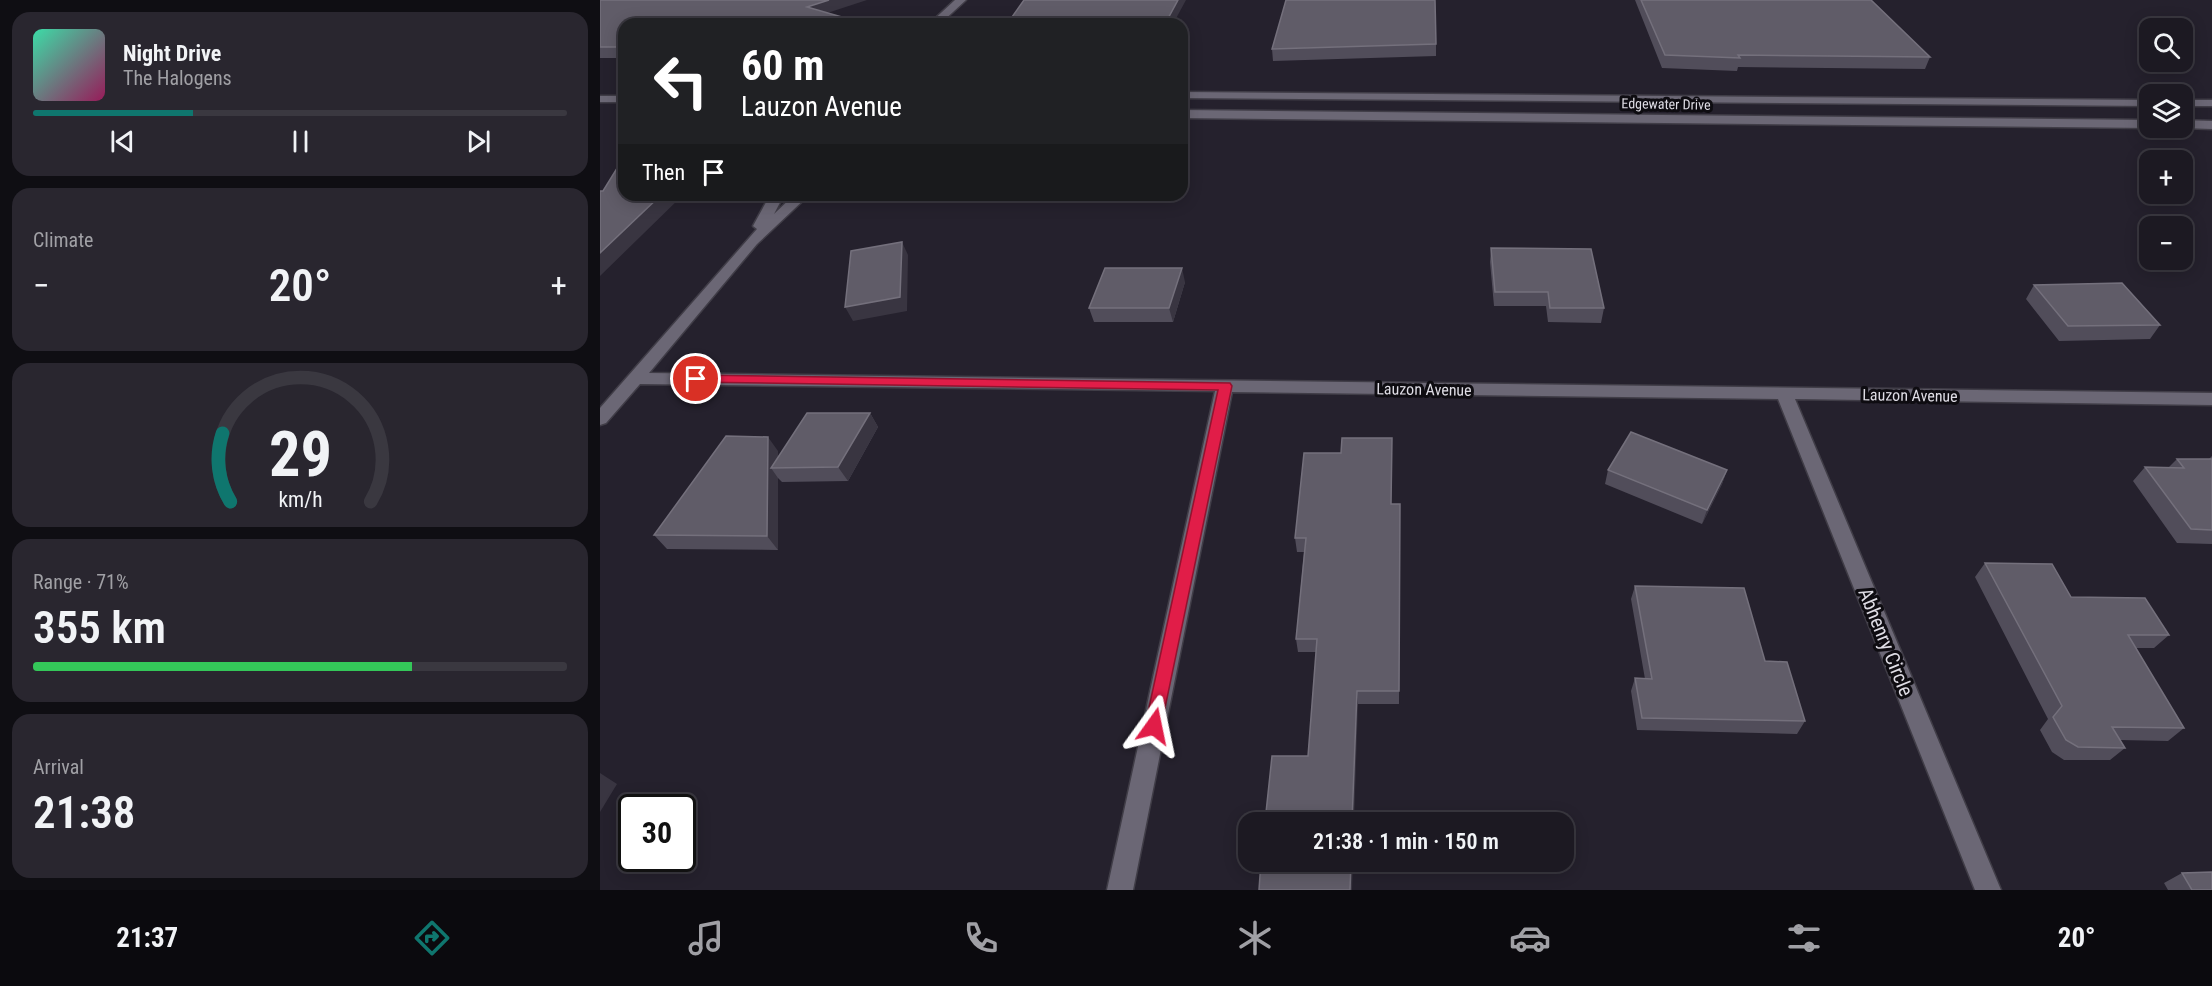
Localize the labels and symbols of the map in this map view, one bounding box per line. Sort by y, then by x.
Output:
street label: Edgewater Drive [1621,95,1711,113]
pin [670,353,721,404]
street label: Lauzon Avenue [1376,379,1472,400]
street label: Lauzon Avenue [1862,385,1958,406]
street label: Abhenry Circle [1853,584,1919,700]
position arrow [1122,694,1186,758]
speed limit sign: 30 [618,794,696,872]

